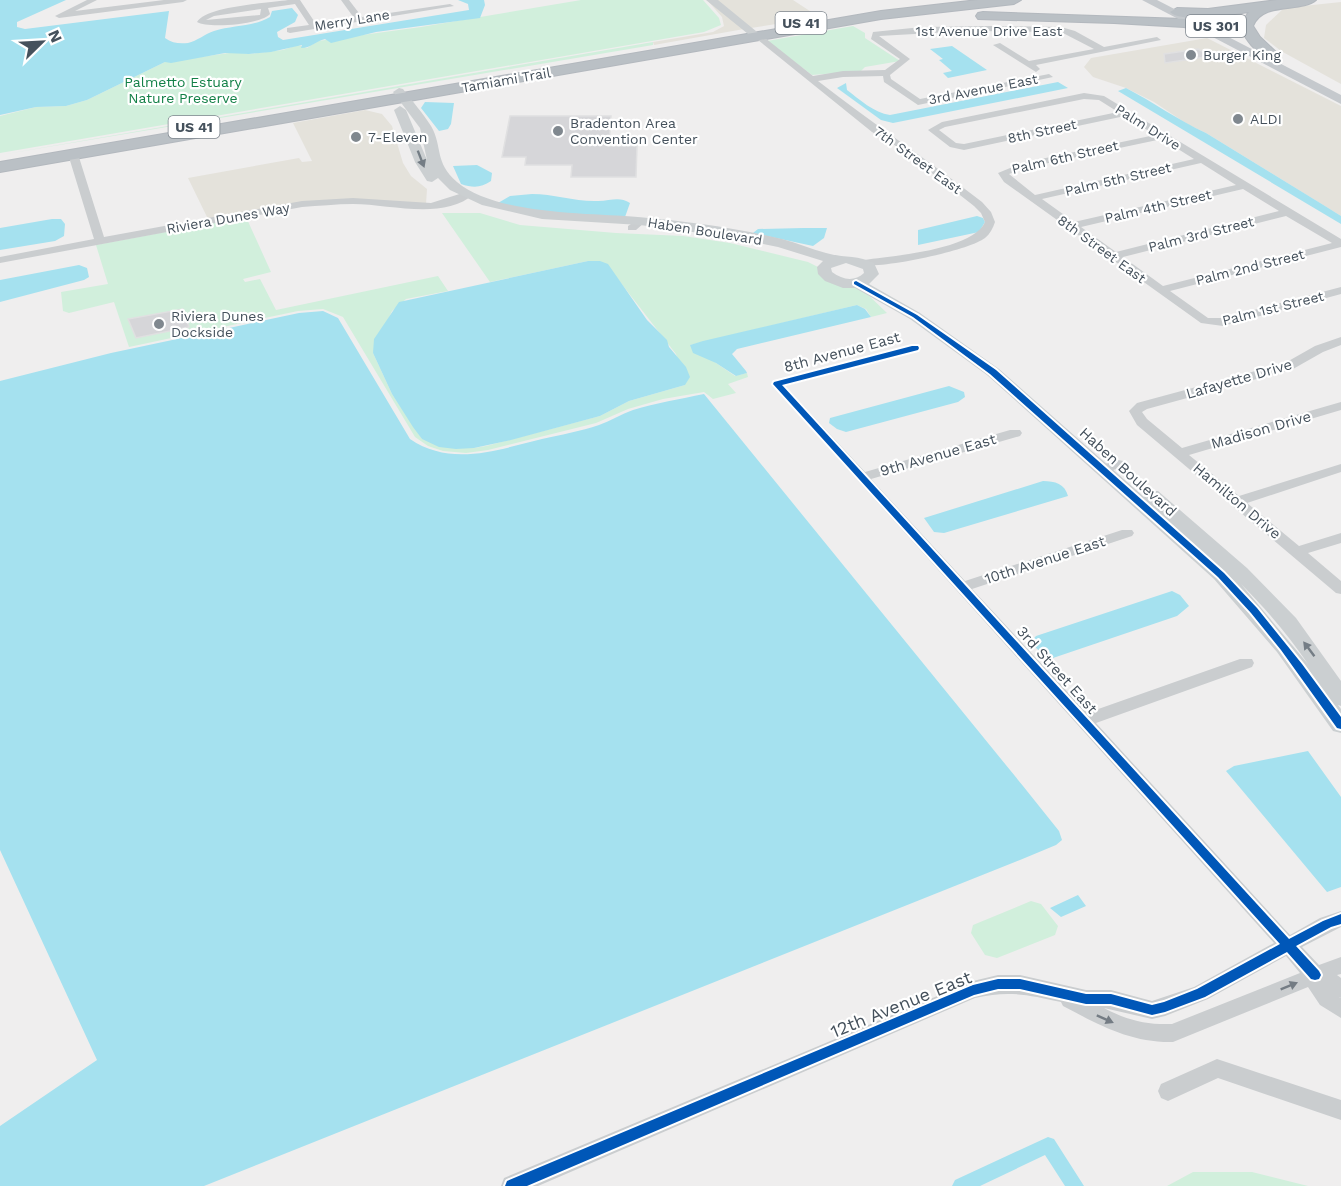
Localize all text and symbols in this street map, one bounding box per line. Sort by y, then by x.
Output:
street label: Merry Lane [313,6,391,34]
north arrow [12,12,72,72]
road number: US 41 [776,12,826,34]
road number: US 301 [1186,15,1246,37]
street label: 1st Avenue Drive East [916,23,1063,39]
text: N [44,27,66,45]
place label: Burger King [1203,47,1281,63]
marker: Burger King [1184,48,1198,62]
street label: Tamiami Trail [460,64,553,96]
street label: 3rd Avenue East [927,71,1039,107]
park label: Palmetto Estuary Nature Preserve [124,74,243,106]
street label: Palm Drive [1113,101,1183,153]
place label: ALDI [1250,111,1282,127]
marker: ALDI [1231,112,1245,126]
place label: Bradenton Area Convention Center [570,115,698,147]
road number: US 41 [168,116,220,138]
street label: 8th Street [1006,116,1078,146]
street label: 7th Street East [871,123,965,197]
marker: Bradenton Area Convention Center [551,124,565,138]
place label: 7-Eleven [368,129,427,145]
marker: 7-Eleven [349,130,363,144]
street label: Palm 6th Street [1010,137,1120,177]
one-way arrow [417,150,426,168]
street label: Palm 5th Street [1063,159,1173,199]
street label: Palm 4th Street [1103,186,1213,226]
street label: Riviera Dunes Way [165,199,292,237]
street label: 8th Street East [1055,212,1149,286]
street label: Palm 3rd Street [1147,213,1256,255]
street label: Haben Boulevard [646,214,764,248]
street label: Palm 2nd Street [1194,246,1306,288]
street label: Palm 1st Street [1221,288,1326,328]
place label: Riviera Dunes Dockside [171,308,264,340]
marker: Riviera Dunes Dockside [152,317,166,331]
street label: 8th Avenue East [782,328,903,376]
street label: Lafayette Drive [1184,355,1294,403]
street label: Madison Drive [1209,407,1313,453]
street label: Haben Boulevard [1076,424,1180,520]
street label: 9th Avenue East [878,430,999,480]
street label: Hamilton Drive [1189,459,1285,543]
street label: 10th Avenue East [982,532,1108,588]
street label: 3rd Street East [1013,622,1102,718]
one-way arrow [1303,642,1315,657]
street label: 12th Avenue East [827,966,975,1042]
one-way arrow [1280,981,1298,991]
one-way arrow [1097,1014,1115,1024]

